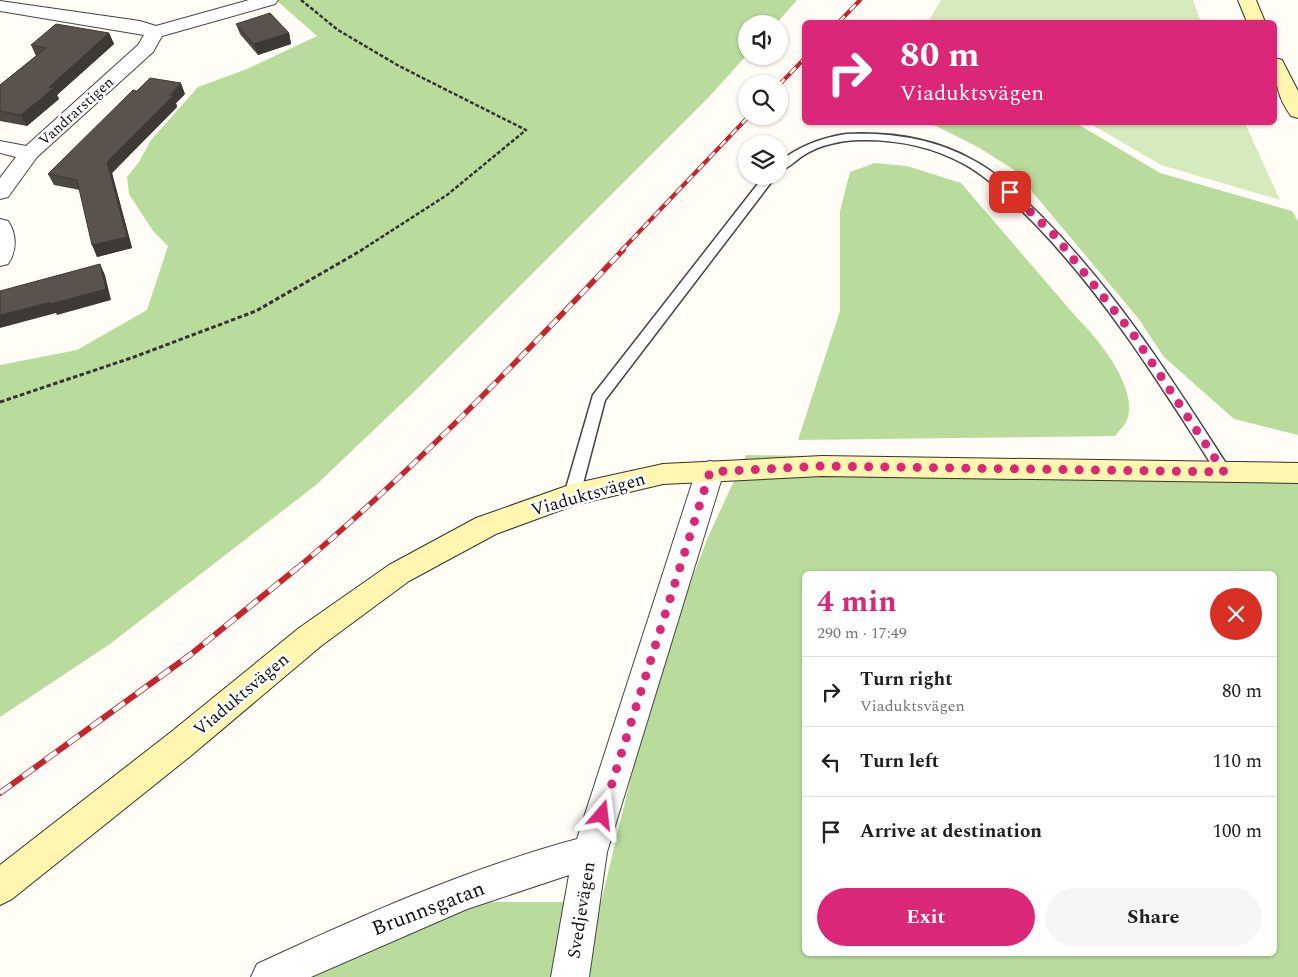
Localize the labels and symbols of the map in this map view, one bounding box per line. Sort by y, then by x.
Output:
street label: Vandrarstigen [34,71,119,152]
pin [989,171,1031,213]
street label: Viaduktsvägen [528,465,649,524]
street label: Viaduktsvägen [187,646,295,743]
position arrow [575,788,627,840]
street label: Svedjevägen [561,860,602,961]
street label: Brunnsgatan [367,873,490,945]

